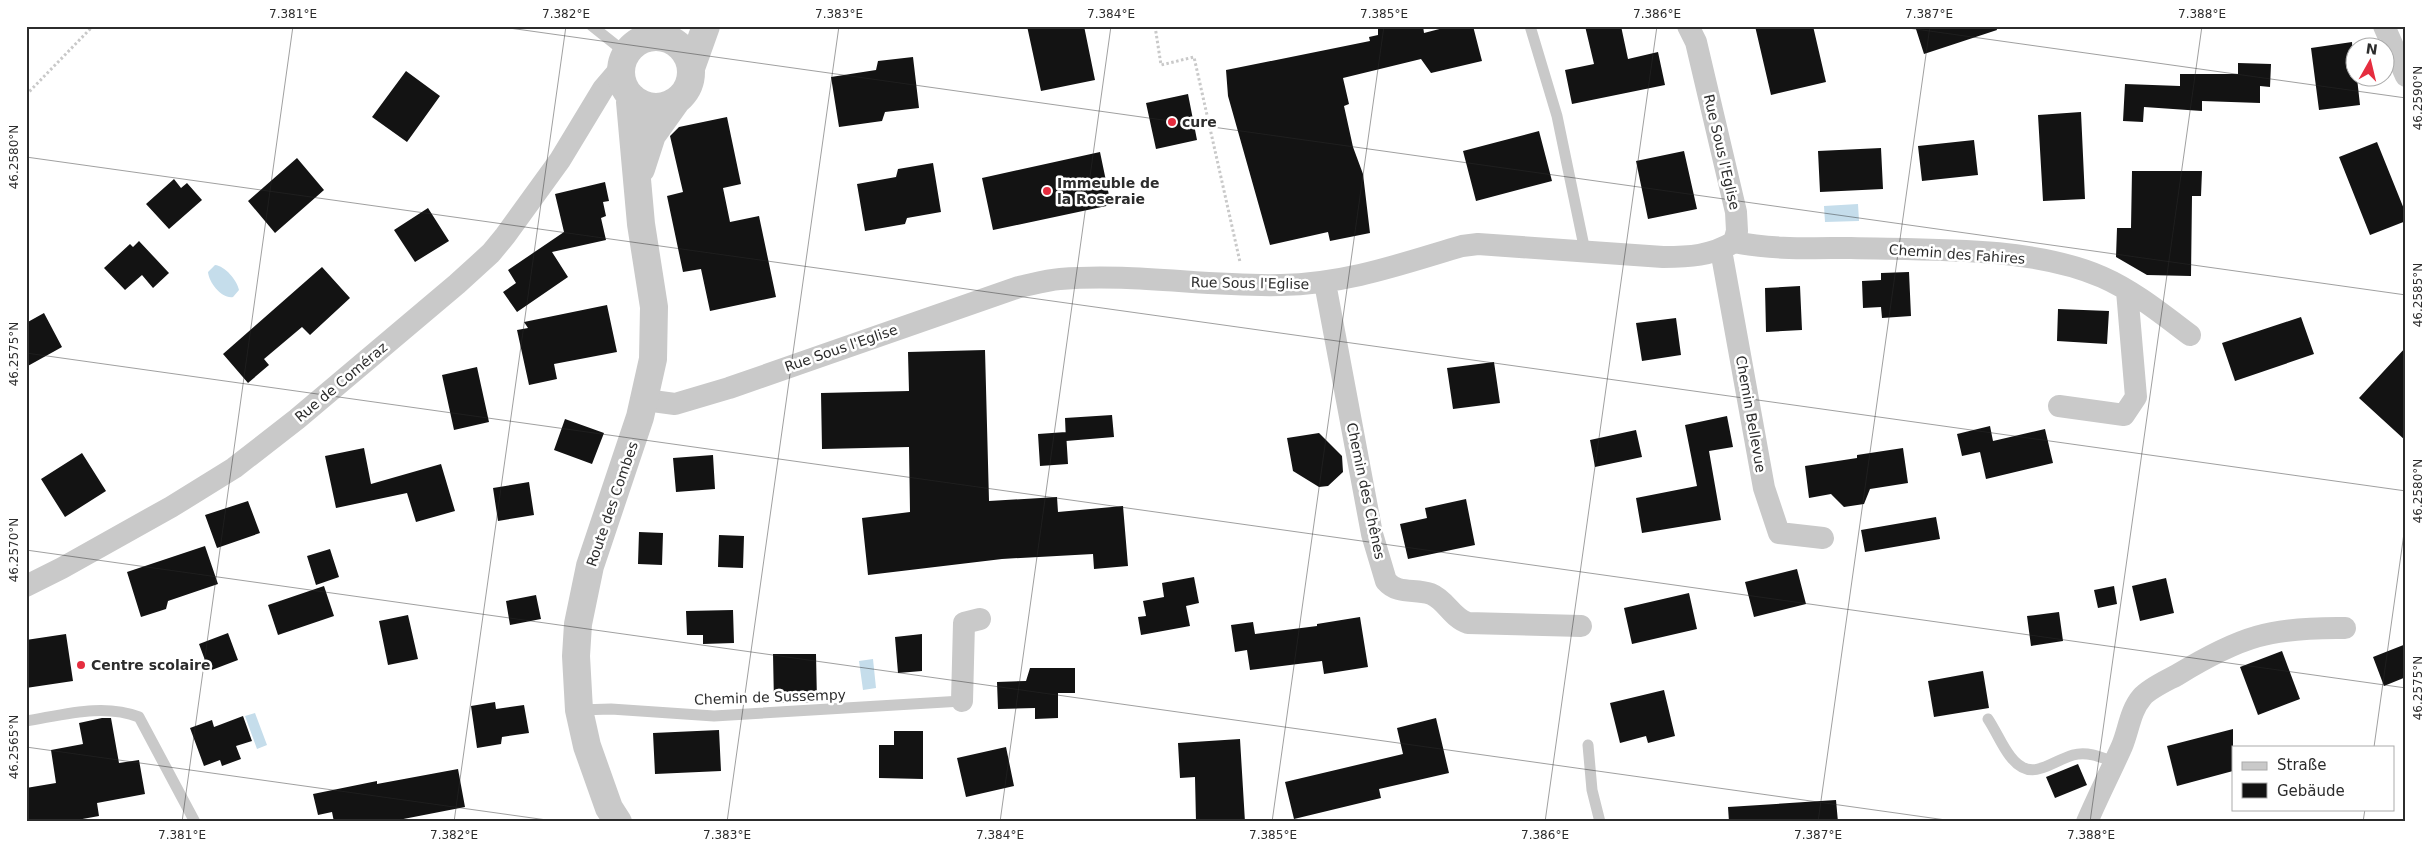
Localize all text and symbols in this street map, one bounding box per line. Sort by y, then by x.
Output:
text: 7.381°E [269,7,317,21]
text: 7.382°E [542,7,590,21]
text: 7.383°E [815,7,863,21]
text: 7.384°E [1087,7,1135,21]
text: 7.385°E [1360,7,1408,21]
text: 7.386°E [1633,7,1681,21]
text: 7.387°E [1905,7,1953,21]
text: 7.388°E [2178,7,2226,21]
north arrow [2344,38,2394,88]
text: N [2365,40,2379,58]
text: 46.2590°N [2411,66,2425,130]
street label: Rue Sous l'Eglise [1701,93,1743,211]
place label: cure [1182,114,1217,130]
marker: cure [1166,116,1178,128]
text: 46.2580°N [7,125,21,189]
place label: Immeuble de la Roseraie [1057,175,1160,207]
marker: Immeuble de la Roseraie [1041,185,1053,197]
street label: Chemin des Fahires [1888,241,2026,267]
text: 46.2585°N [2411,263,2425,327]
street label: Rue Sous l'Eglise [1191,274,1309,292]
street label: Rue Sous l'Eglise [782,321,900,375]
text: 46.2575°N [7,322,21,386]
street label: Rue de Coméraz [292,339,390,425]
street label: Chemin Bellevue [1733,354,1769,474]
street label: Chemin des Chênes [1344,421,1388,561]
street label: Route des Combes [583,439,641,569]
text: 46.2580°N [2411,459,2425,523]
text: 46.2570°N [7,518,21,582]
text: 46.2575°N [2411,656,2425,720]
place label: Centre scolaire [91,657,210,673]
marker: Centre scolaire [75,659,87,671]
street label: Chemin de Sussempy [694,686,846,708]
text: 46.2565°N [7,715,21,779]
legend [2232,746,2394,810]
text: Straße [2277,756,2326,774]
text: Gebäude [2277,782,2345,800]
text: 7.381°E [158,828,206,842]
text: 7.382°E [430,828,478,842]
text: 7.383°E [703,828,751,842]
text: 7.384°E [976,828,1024,842]
text: 7.385°E [1249,828,1297,842]
text: 7.386°E [1521,828,1569,842]
text: 7.387°E [1794,828,1842,842]
text: 7.388°E [2067,828,2115,842]

